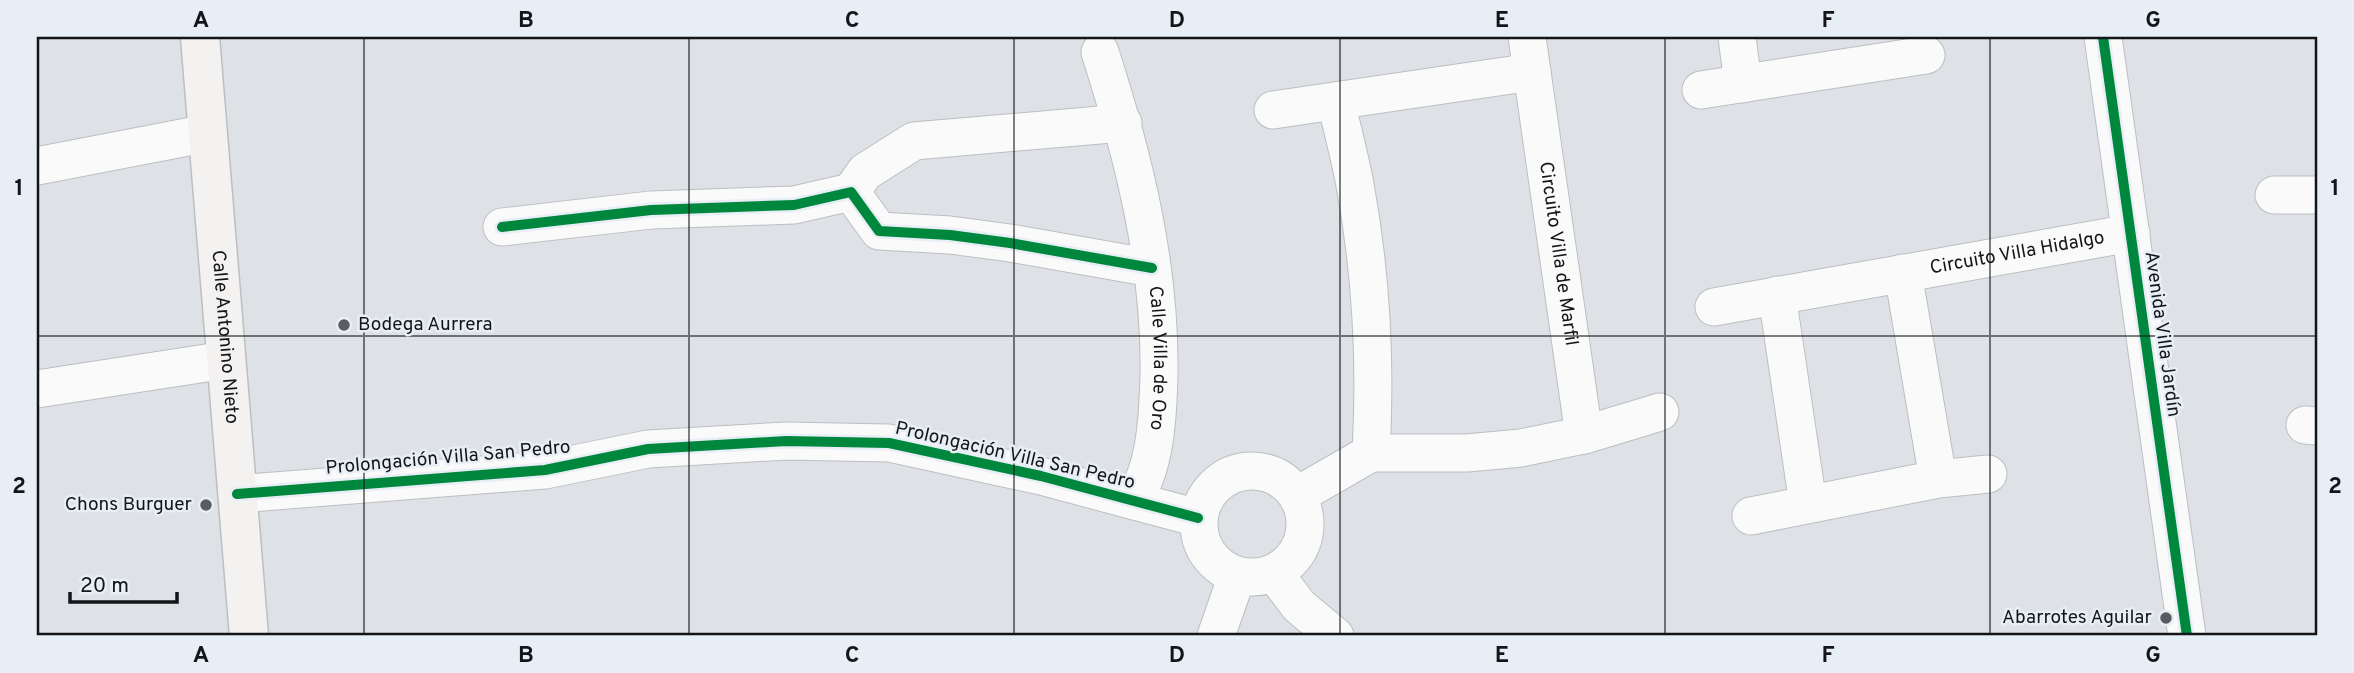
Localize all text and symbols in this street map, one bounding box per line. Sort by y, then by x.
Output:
text: A [193,7,209,36]
text: B [518,7,534,36]
text: C [845,7,859,36]
text: D [1169,7,1185,36]
text: E [1495,7,1509,36]
text: F [1821,7,1835,36]
text: G [2145,7,2161,36]
street label: Circuito Villa de Marfil [1533,160,1583,348]
text: 1 [14,175,24,204]
text: 1 [2330,175,2340,204]
street label: Circuito Villa Hidalgo [1928,226,2106,280]
street label: Calle Antonino Nieto [205,249,244,425]
street label: Avenida Villa Jardín [2138,250,2186,418]
street label: Calle Villa de Oro [1143,285,1171,432]
place label: Bodega Aurrera [358,313,493,337]
marker: Bodega Aurrera [336,317,352,333]
street label: Prolongación Villa San Pedro [893,417,1137,495]
street label: Prolongación Villa San Pedro [325,435,571,481]
text: 2 [12,473,26,502]
text: 2 [2328,473,2342,502]
place label: Chons Burguer [65,493,193,517]
marker: Chons Burguer [198,497,214,513]
scale bar [70,561,177,605]
text: 20 m [80,573,129,600]
place label: Abarrotes Aguilar [2002,606,2153,630]
marker: Abarrotes Aguilar [2158,610,2174,626]
text: A [193,642,209,671]
text: B [518,642,534,671]
text: C [845,642,859,671]
text: D [1169,642,1185,671]
text: E [1495,642,1509,671]
text: F [1821,642,1835,671]
text: G [2145,642,2161,671]

